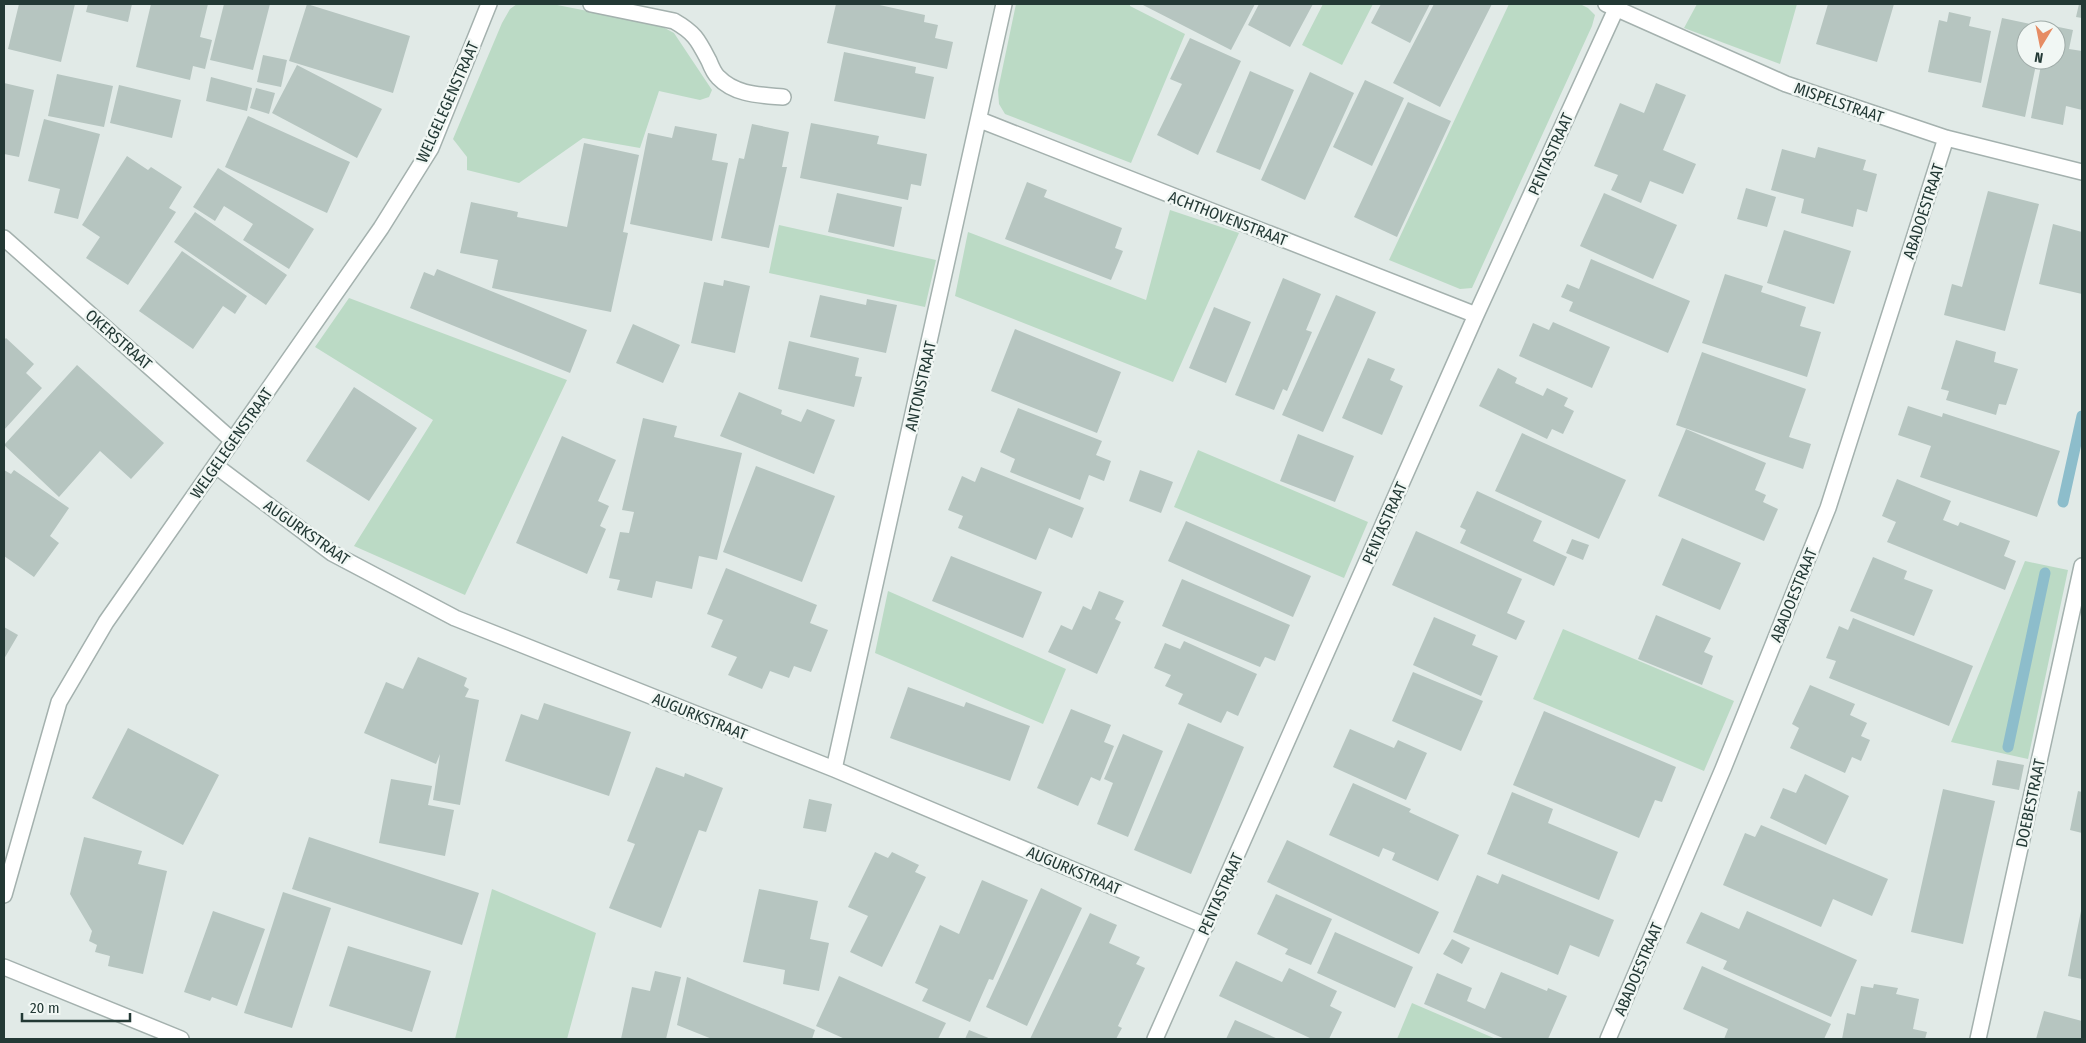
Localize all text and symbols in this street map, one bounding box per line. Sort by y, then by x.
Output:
north arrow [2016,20,2066,70]
street label: WELGELEGENSTRAAT [412,38,483,166]
text: N [2033,48,2044,66]
street label: MISPELSTRAAT [1792,78,1887,127]
street label: PENTASTRAAT [1524,110,1577,198]
street label: ABADOESTRAAT [1899,160,1948,261]
street label: ACHTHOVENSTRAAT [1166,187,1290,250]
street label: OKERSTRAAT [82,305,156,374]
street label: ANTONSTRAAT [901,339,940,433]
street label: WELGELEGENSTRAAT [186,384,277,502]
street label: PENTASTRAAT [1358,479,1411,567]
street label: AUGURKSTRAAT [260,496,354,569]
street label: ABADOESTRAAT [1766,545,1821,645]
street label: AUGURKSTRAAT [650,689,750,744]
street label: DOEBESTRAAT [2012,756,2049,849]
street label: AUGURKSTRAAT [1024,842,1124,899]
street label: PENTASTRAAT [1194,850,1247,938]
street label: ABADOESTRAAT [1610,919,1667,1019]
scale bar [22,990,130,1022]
text: 20 m [30,999,60,1017]

